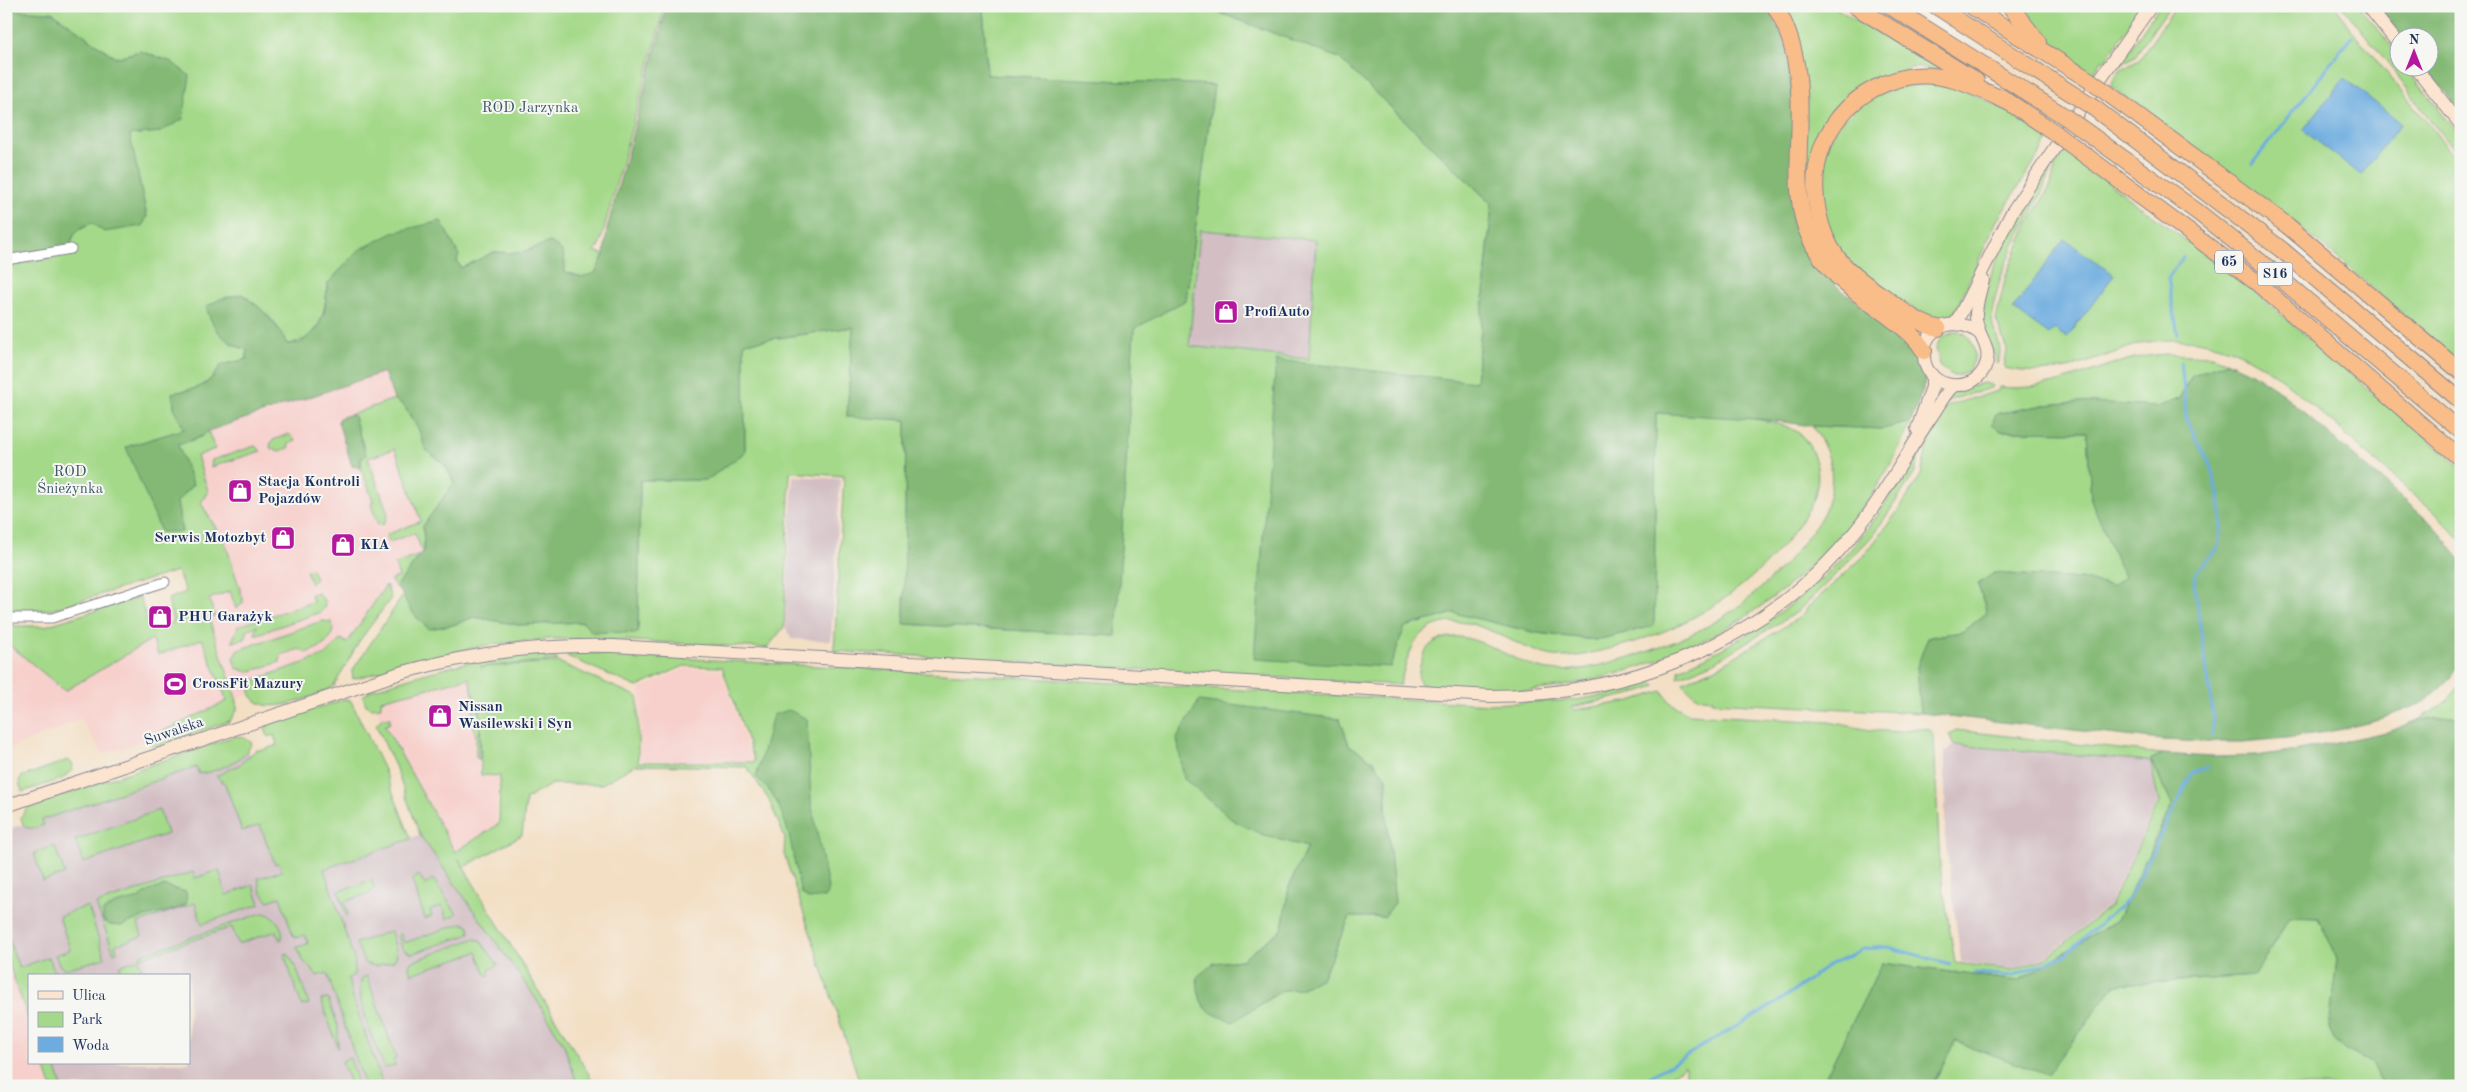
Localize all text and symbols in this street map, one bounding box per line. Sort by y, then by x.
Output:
north arrow [2390,28,2440,78]
text: N [2409,33,2420,47]
park label: ROD Jarzynka [482,101,579,116]
road number: 65 [2215,250,2243,274]
road number: S16 [2258,262,2292,286]
shop icon: ProfiAuto [1213,299,1239,325]
place label: ProfiAuto [1244,305,1310,320]
park label: ROD Śnieżynka [37,465,104,497]
place label: Stacja Kontroli Pojazdów [258,475,360,507]
shop icon: Stacja Kontroli Pojazdów [227,478,253,504]
shop icon: Serwis Motozbyt [270,525,296,551]
place label: Serwis Motozbyt [154,531,267,546]
shop icon: KIA [330,532,356,558]
place label: KIA [360,538,389,553]
shop icon: PHU Garażyk [147,604,173,630]
place label: PHU Garażyk [178,610,273,625]
sports icon: CrossFit Mazury [162,671,188,697]
place label: CrossFit Mazury [192,677,304,692]
place label: Nissan Wasilewski i Syn [458,700,572,732]
shop icon: Nissan Wasilewski i Syn [427,703,453,729]
street label: Suwalska [142,715,206,749]
legend [28,974,190,1064]
text: Ulica [72,989,106,1004]
text: Park [72,1013,103,1028]
text: Woda [72,1039,110,1054]

